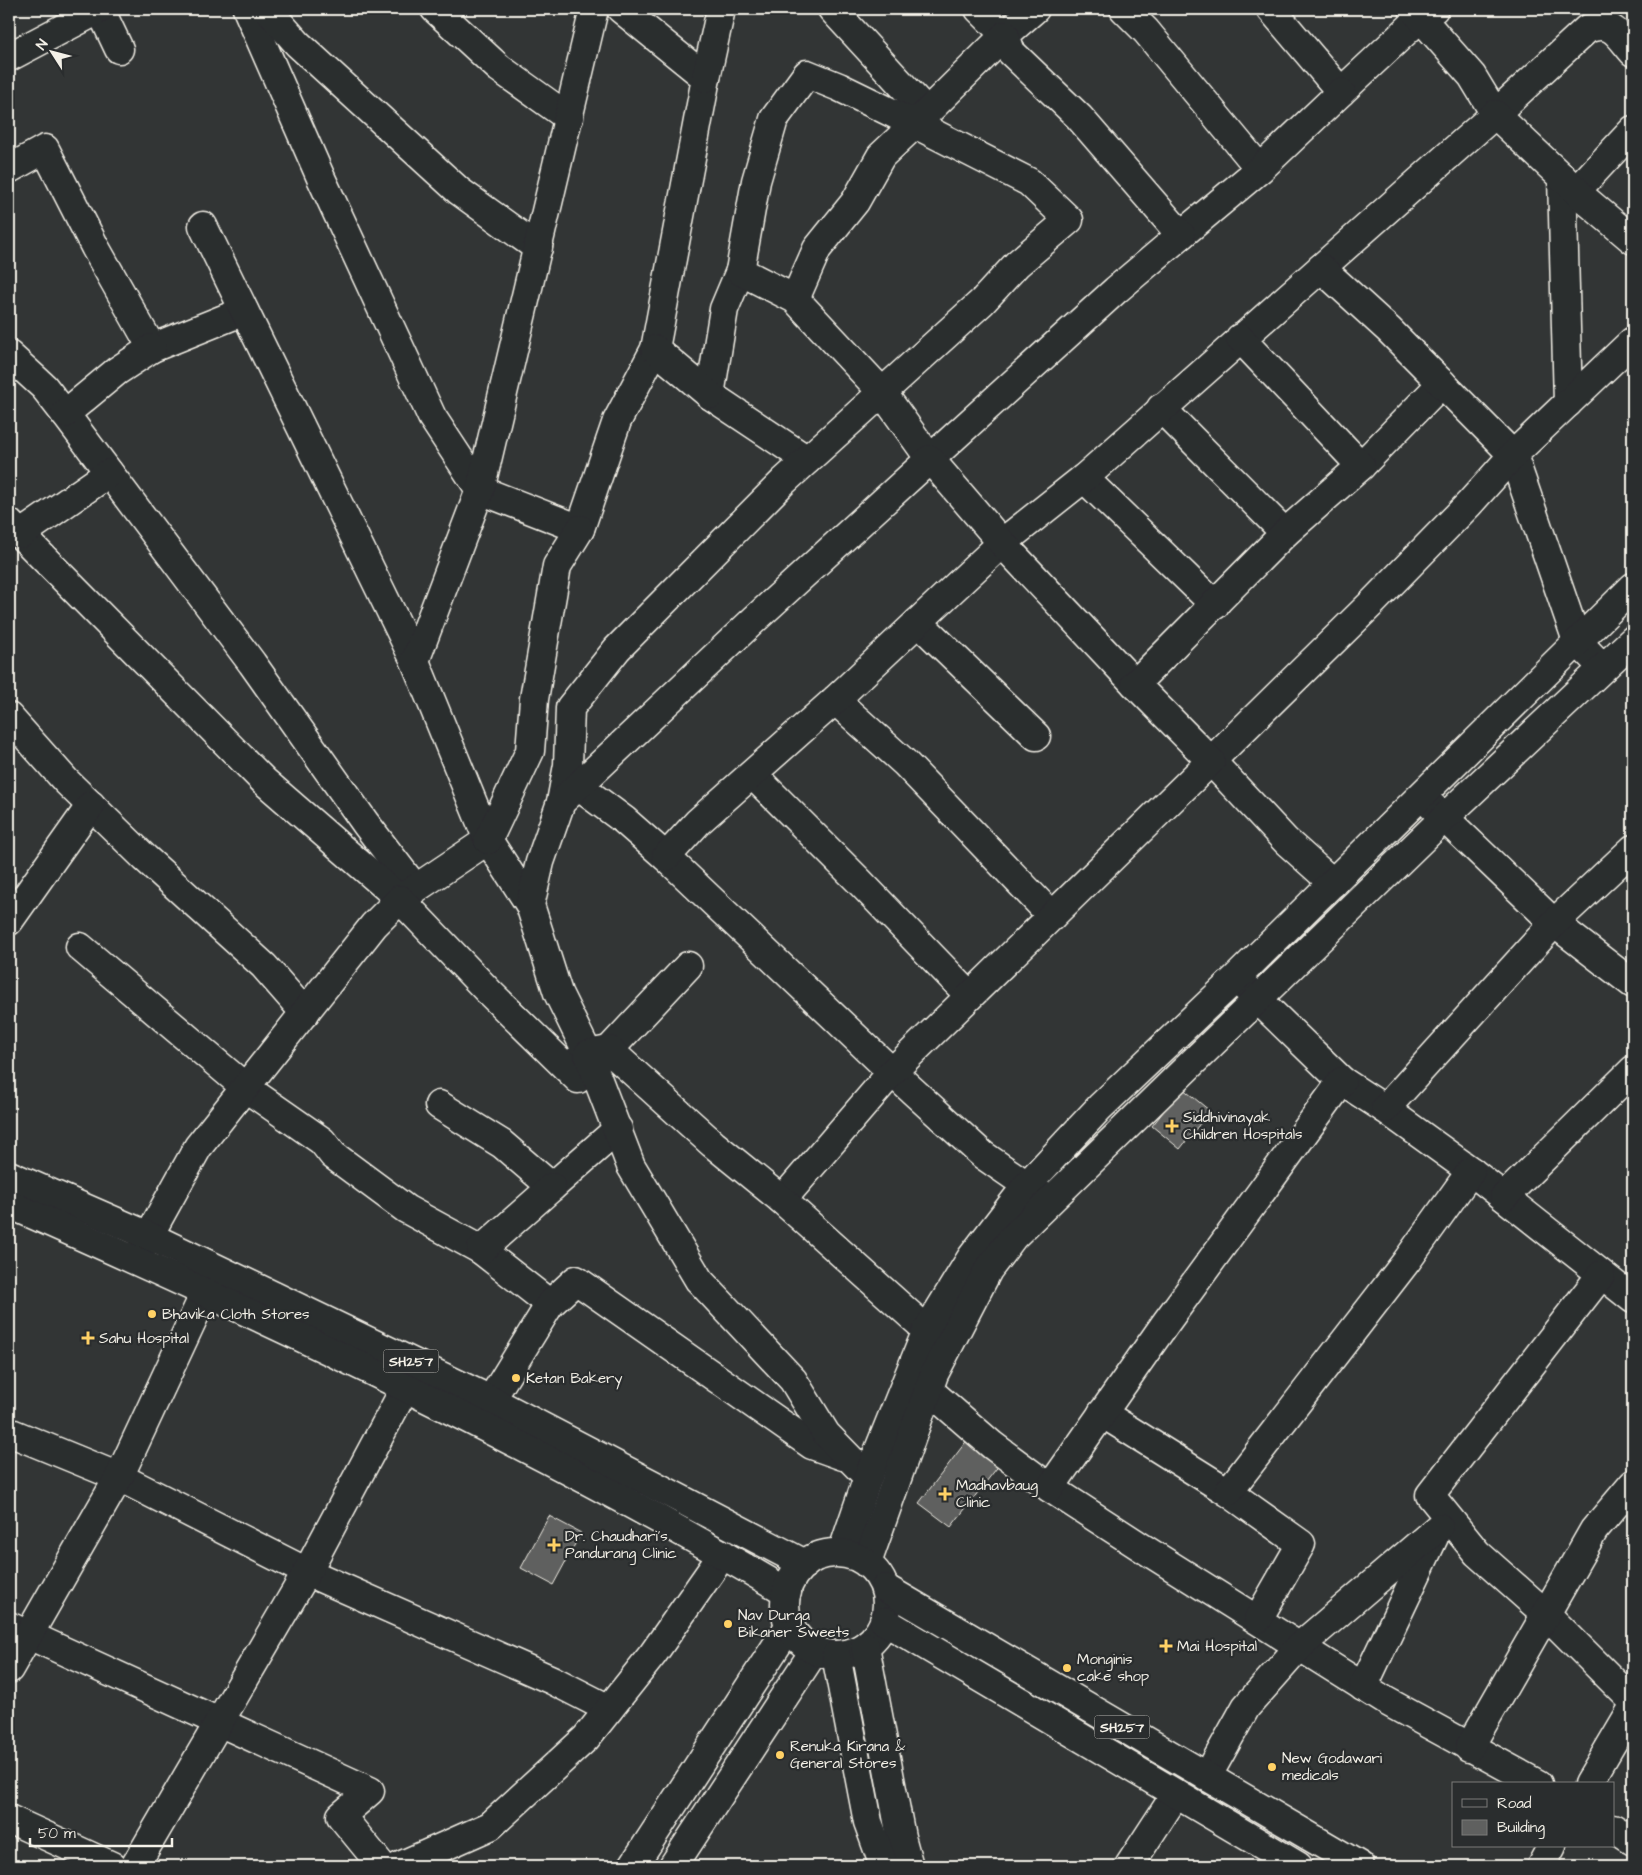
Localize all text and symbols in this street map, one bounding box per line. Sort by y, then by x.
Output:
north arrow [28,28,78,78]
text: N [32,35,53,54]
place label: Siddhivinayak Children Hospitals [1183,1107,1303,1145]
marker: Siddhivinayak Children Hospitals [1165,1119,1179,1133]
place label: Bhavika Cloth Stores [162,1304,310,1325]
marker: Bhavika Cloth Stores [146,1308,158,1320]
place label: Sahu Hospital [99,1328,189,1349]
marker: Sahu Hospital [81,1331,95,1345]
road number: SH257 [384,1350,438,1372]
place label: Ketan Bakery [526,1368,623,1390]
marker: Ketan Bakery [510,1372,522,1384]
place label: Madhavbaug Clinic [956,1475,1038,1513]
marker: Madhavbaug Clinic [938,1487,952,1501]
place label: Dr. Chaudhari's Pandurang Clinic [565,1526,677,1565]
marker: Dr. Chaudhari's Pandurang Clinic [547,1538,561,1552]
place label: Nav Durga Bikaner Sweets [738,1605,850,1643]
marker: Nav Durga Bikaner Sweets [722,1618,734,1630]
place label: Mai Hospital [1177,1636,1257,1657]
marker: Mai Hospital [1159,1639,1173,1653]
place label: Monginis cake shop [1077,1649,1149,1687]
marker: Monginis cake shop [1061,1662,1073,1674]
road number: SH257 [1094,1715,1150,1738]
place label: Renuka Kirana & General Stores [790,1736,905,1774]
place label: New Godawari medicals [1282,1748,1383,1786]
marker: Renuka Kirana & General Stores [774,1749,786,1761]
marker: New Godawari medicals [1266,1761,1278,1773]
legend [1452,1782,1614,1848]
text: Road [1497,1793,1532,1814]
scale bar [30,1815,172,1847]
text: Building [1497,1817,1545,1839]
text: 50 m [38,1823,76,1844]

